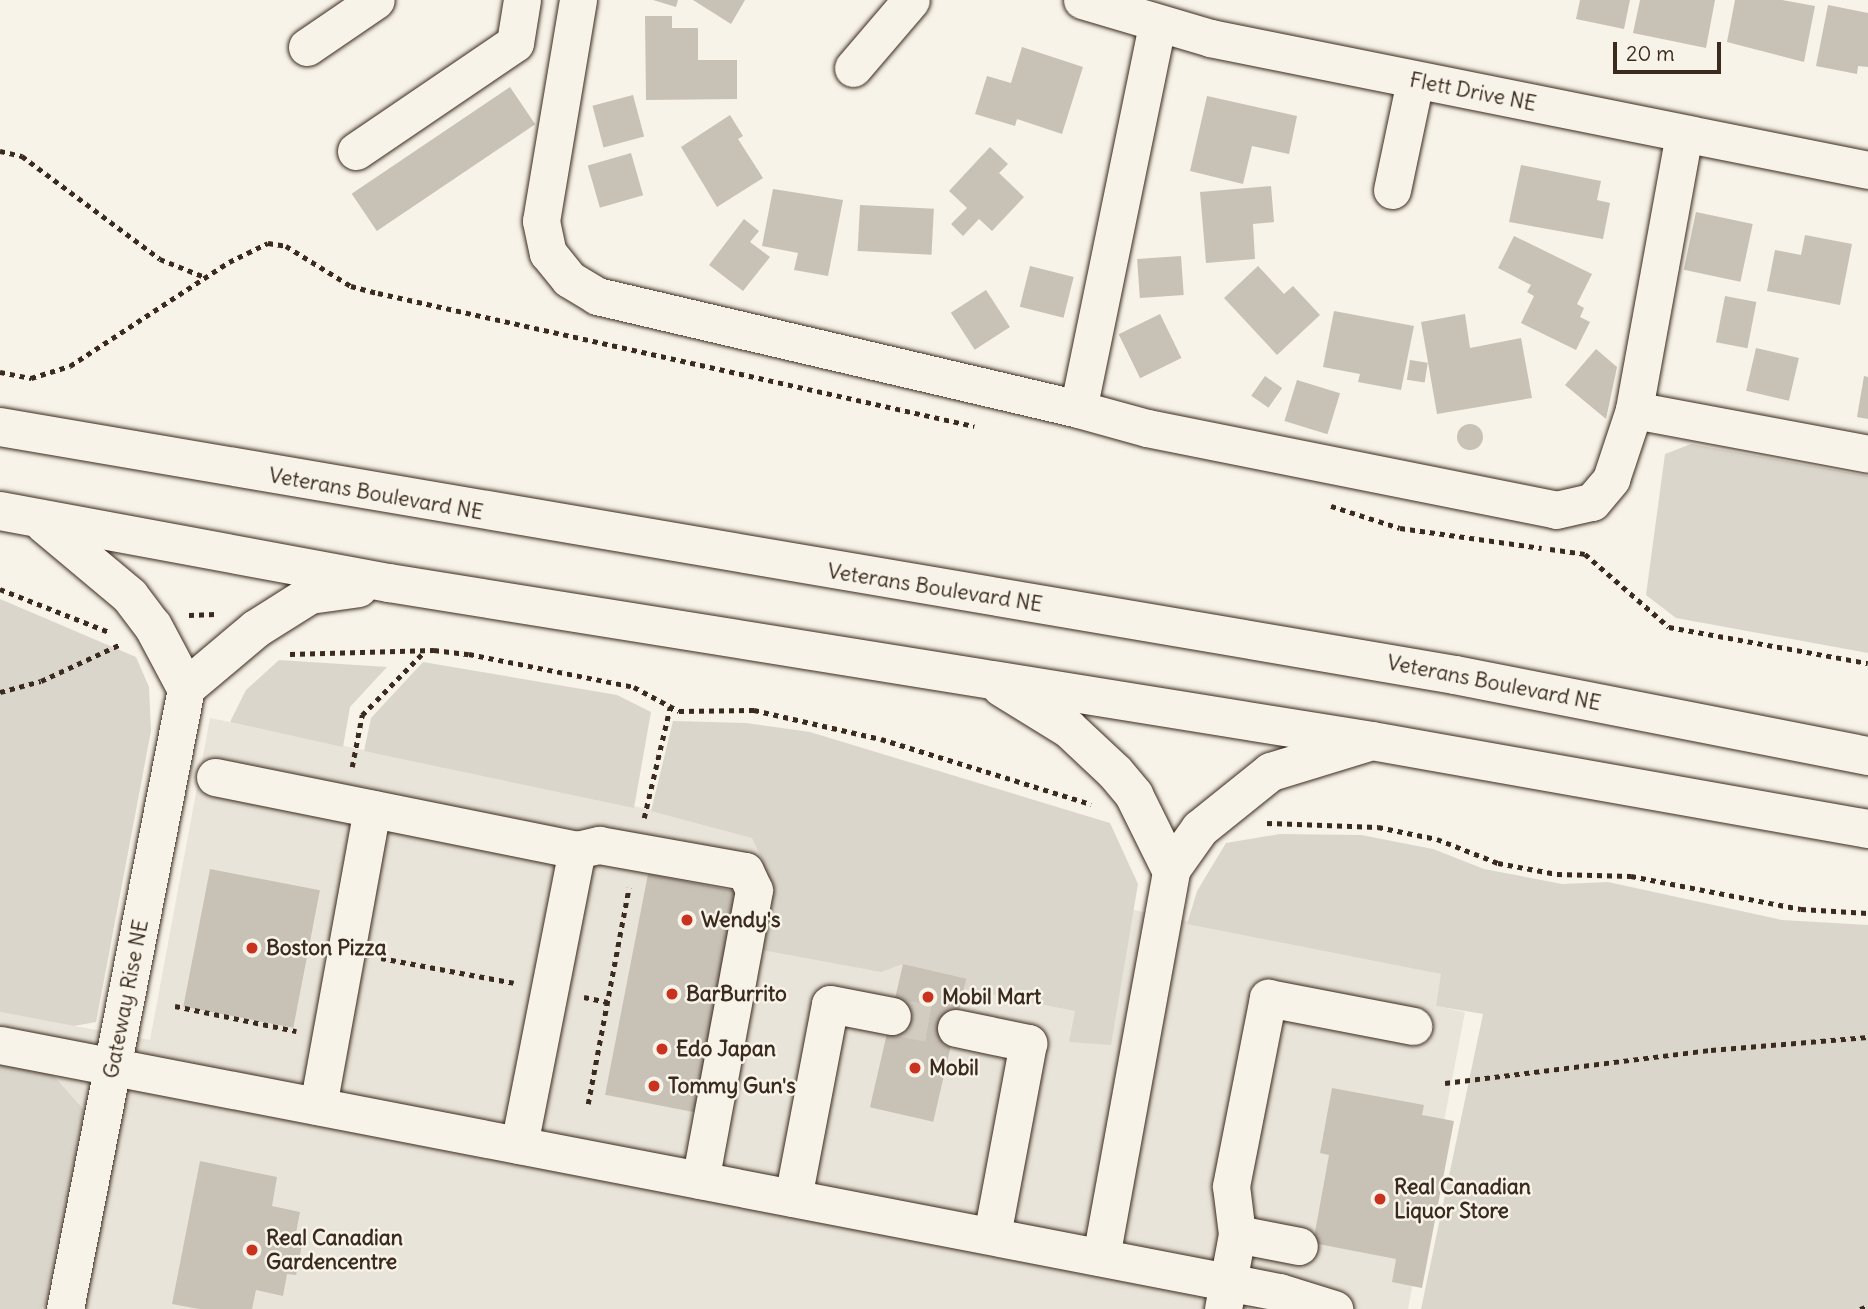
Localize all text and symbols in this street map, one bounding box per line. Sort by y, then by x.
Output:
scale bar [1616,28,1724,72]
text: 20 m [1626,40,1675,67]
street label: Flett Drive NE [1407,67,1539,117]
street label: Veterans Boulevard NE [267,463,485,525]
street label: Veterans Boulevard NE [826,559,1044,617]
street label: Veterans Boulevard NE [1385,650,1603,716]
place label: Wendy's [701,907,781,933]
marker: Wendy's [679,912,695,928]
street label: Gateway Rise NE [98,917,154,1081]
place label: Boston Pizza [266,935,386,961]
marker: Boston Pizza [244,940,260,956]
place label: BarBurrito [686,981,787,1007]
place label: Mobil Mart [942,984,1041,1010]
marker: BarBurrito [664,986,680,1002]
marker: Mobil Mart [920,989,936,1005]
place label: Edo Japan [676,1036,776,1062]
marker: Edo Japan [654,1041,670,1057]
place label: Mobil [929,1055,979,1081]
marker: Mobil [907,1060,923,1076]
place label: Tommy Gun's [668,1073,796,1099]
marker: Tommy Gun's [646,1078,662,1094]
place label: Real Canadian Liquor Store [1394,1174,1531,1224]
marker: Real Canadian Liquor Store [1372,1191,1388,1207]
place label: Real Canadian Gardencentre [266,1225,403,1275]
marker: Real Canadian Gardencentre [244,1242,260,1258]

